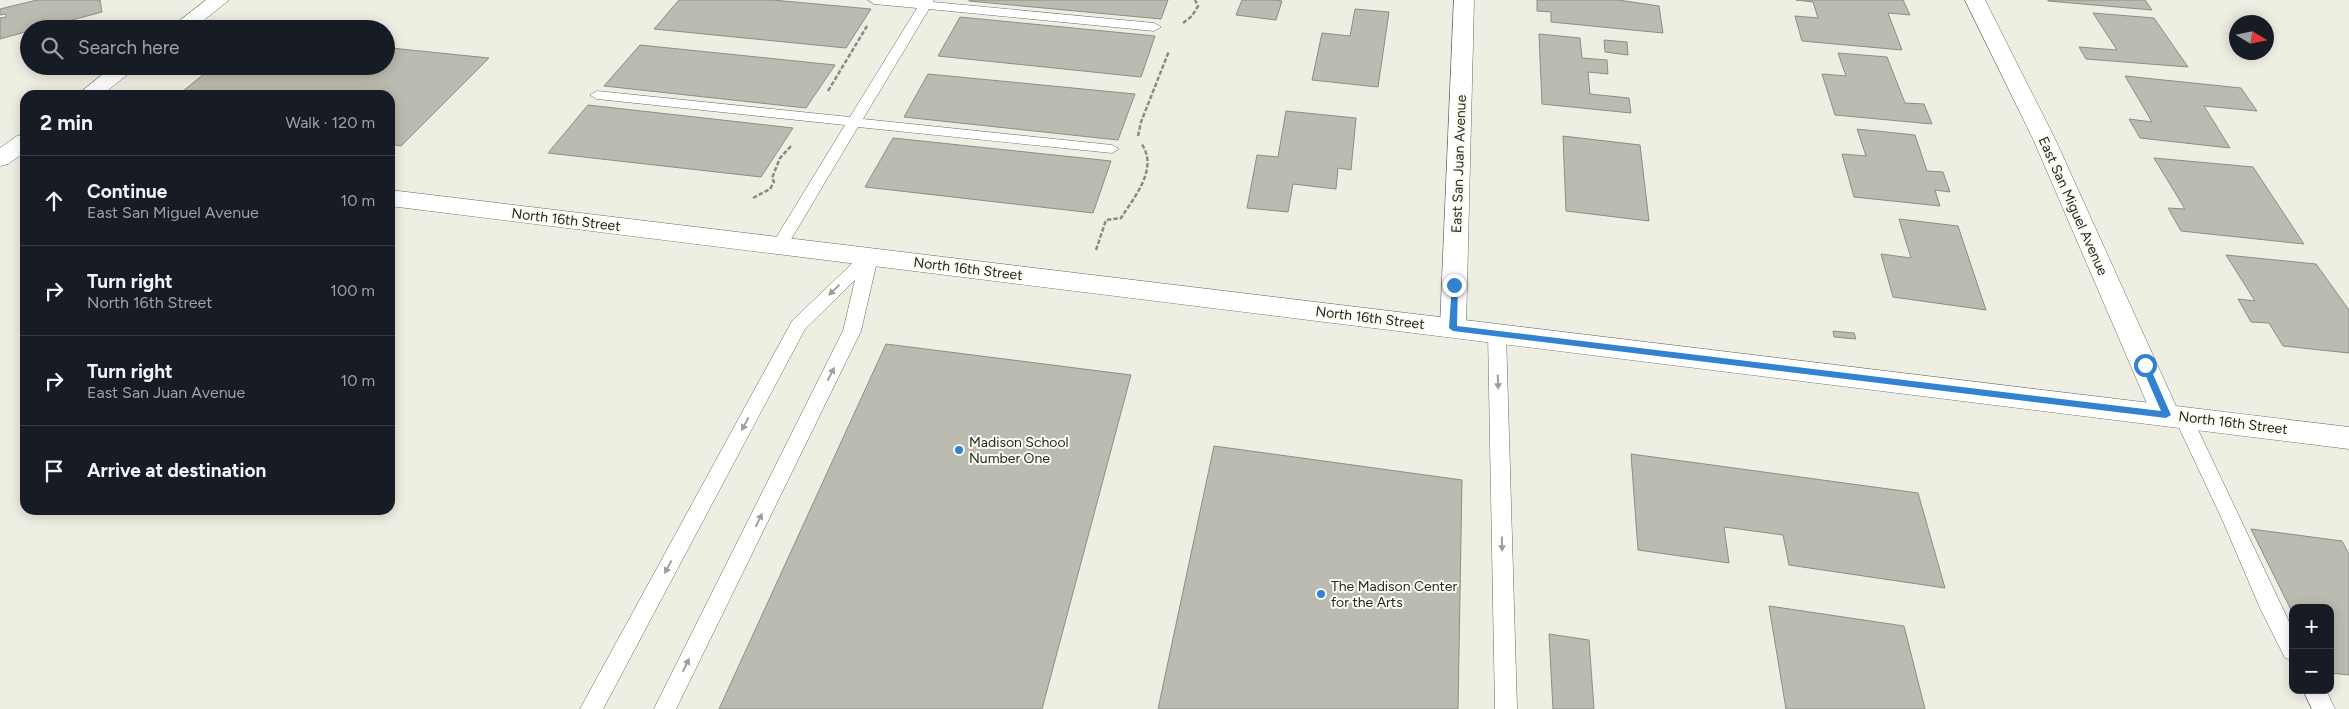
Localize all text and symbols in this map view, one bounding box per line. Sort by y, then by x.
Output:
north arrow [2229,15,2274,60]
search box [20,20,395,75]
icon: search [38,34,66,62]
text: Search here [78,36,180,59]
street label: East San Juan Avenue [1448,94,1470,233]
text: 2 min [40,110,93,135]
text: Walk · 120 m [286,113,375,132]
street label: East San Miguel Avenue [2035,134,2111,278]
text: Continue [87,180,167,203]
icon: ahead [40,187,68,215]
text: 10 m [341,191,375,210]
text: East San Miguel Avenue [87,203,259,222]
street label: North 16th Street [511,205,621,235]
street label: North 16th Street [913,254,1023,284]
text: Turn right [87,270,173,293]
route end [1443,274,1466,297]
icon: right [40,277,68,305]
text: 100 m [330,281,375,300]
one-way arrow [829,284,841,296]
text: North 16th Street [87,293,212,312]
street label: North 16th Street [1315,303,1425,333]
route start [2134,354,2157,377]
text: Turn right [87,360,173,383]
icon: right [40,367,68,395]
one-way arrow [827,367,835,381]
text: 10 m [341,371,375,390]
one-way arrow [1495,374,1503,390]
text: East San Juan Avenue [87,383,245,402]
street label: North 16th Street [2178,408,2288,438]
one-way arrow [741,417,749,431]
place label: Madison School Number One [969,434,1069,467]
marker: Madison School Number One [953,444,965,456]
icon: arrive [40,457,68,485]
text: Arrive at destination [87,459,266,482]
one-way arrow [755,513,763,527]
one-way arrow [1499,536,1507,552]
one-way arrow [664,560,672,575]
place label: The Madison Center for the Arts [1331,578,1457,611]
marker: The Madison Center for the Arts [1315,588,1327,600]
map controls [2289,604,2334,694]
button: + [2289,604,2334,649]
button: − [2289,649,2334,694]
one-way arrow [682,658,690,673]

